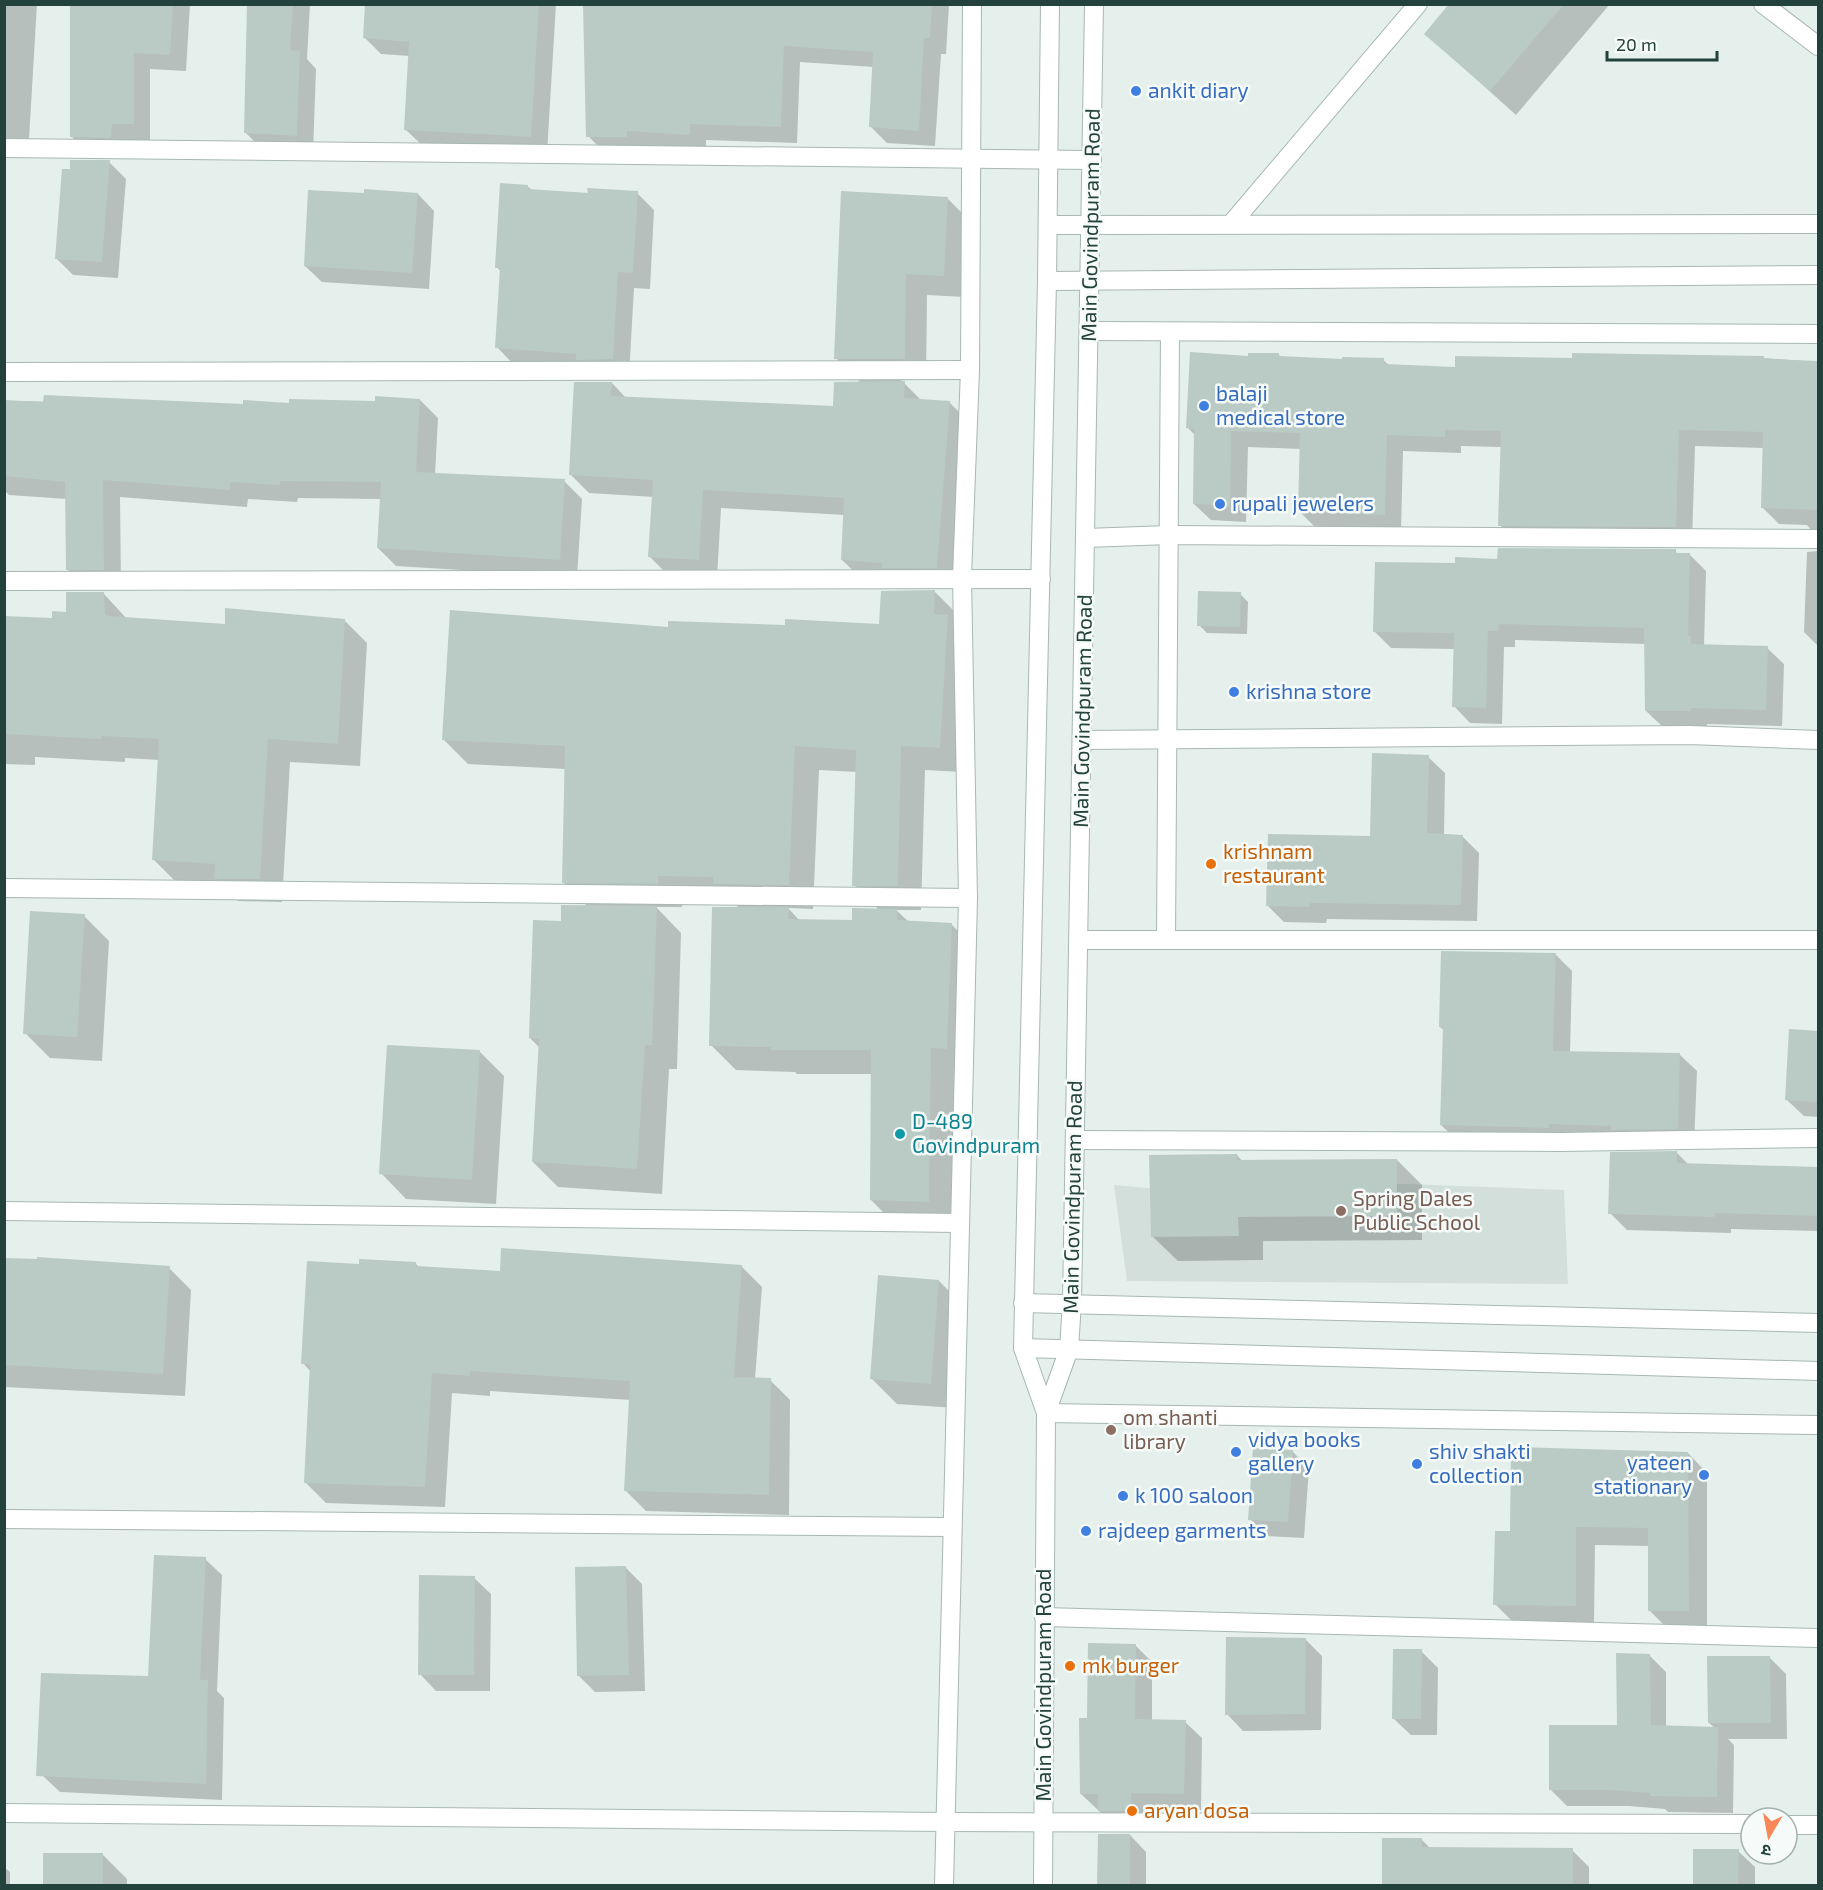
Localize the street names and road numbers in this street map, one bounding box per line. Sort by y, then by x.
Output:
street label: Main Govindpuram Road [1075,108,1104,342]
street label: Main Govindpuram Road [1067,594,1096,828]
street label: Main Govindpuram Road [1057,1080,1086,1314]
street label: Main Govindpuram Road [1030,1568,1055,1802]

